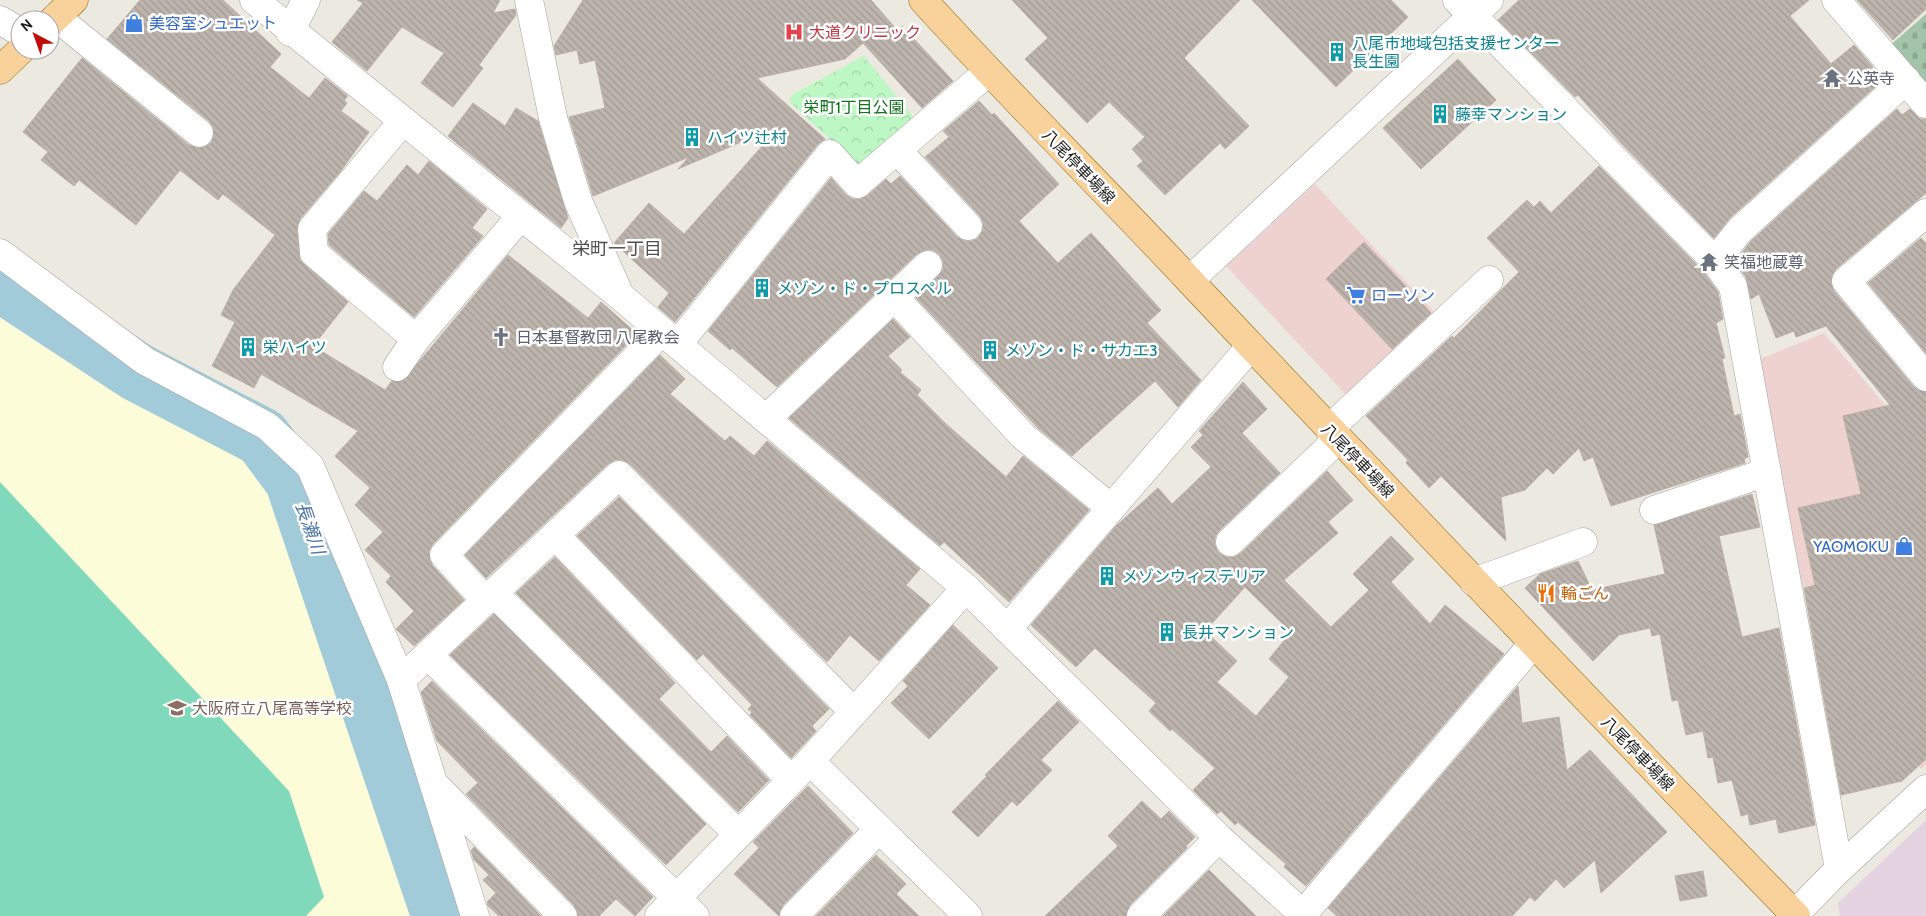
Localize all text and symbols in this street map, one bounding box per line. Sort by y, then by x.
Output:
north arrow [10,10,60,60]
shop icon: 美容室シュエット [123,12,145,34]
place label: 美容室シュエット [149,14,277,33]
text: N [17,15,36,35]
hospital icon: 大道クリニック [783,21,805,43]
place label: 大道クリニック [809,23,921,42]
place label: 八尾市地域包括支援センター 長生園 [1352,34,1560,71]
building icon: 八尾市地域包括支援センター 長生園 [1326,41,1348,63]
temple icon: 公英寺 [1821,67,1843,89]
place label: 公英寺 [1847,69,1895,88]
park label: 栄町1丁目公園 [803,98,905,117]
building icon: 藤幸マンション [1429,103,1451,125]
place label: 藤幸マンション [1455,105,1567,124]
street label: 八尾停車場線 [1038,125,1119,207]
building icon: ハイツ辻村 [681,126,703,148]
place label: ハイツ辻村 [707,128,787,147]
district label: 栄町一丁目 [572,238,662,260]
temple icon: 笑福地蔵尊 [1698,251,1720,273]
place label: 笑福地蔵尊 [1724,253,1804,272]
building icon: メゾン・ド・プロスペル [751,277,773,299]
place label: メゾン・ド・プロスペル [777,279,952,298]
supermarket icon: ローソン [1345,284,1367,306]
place label: ローソン [1371,286,1435,305]
church icon: 日本基督教団 八尾教会 [490,326,512,348]
place label: 日本基督教団 八尾教会 [516,328,680,347]
building icon: 栄ハイツ [237,336,259,358]
place label: 栄ハイツ [263,338,327,357]
building icon: メゾン・ド・サカエ3 [979,339,1001,361]
place label: メゾン・ド・サカエ3 [1005,341,1158,360]
street label: 八尾停車場線 [1317,419,1398,501]
water label: 長瀬川 [291,499,330,559]
shop icon: YAOMOKU [1893,535,1915,557]
place label: YAOMOKU [1812,537,1889,556]
building icon: メゾンウィステリア [1096,565,1118,587]
place label: メゾンウィステリア [1122,567,1266,586]
restaurant icon: 輪ごん [1535,582,1557,604]
place label: 輪ごん [1561,584,1609,603]
building icon: 長井マンション [1156,621,1178,643]
place label: 長井マンション [1182,623,1294,642]
school or university icon: 大阪府立八尾高等学校 [166,697,188,719]
place label: 大阪府立八尾高等学校 [192,699,352,718]
street label: 八尾停車場線 [1597,712,1678,794]

